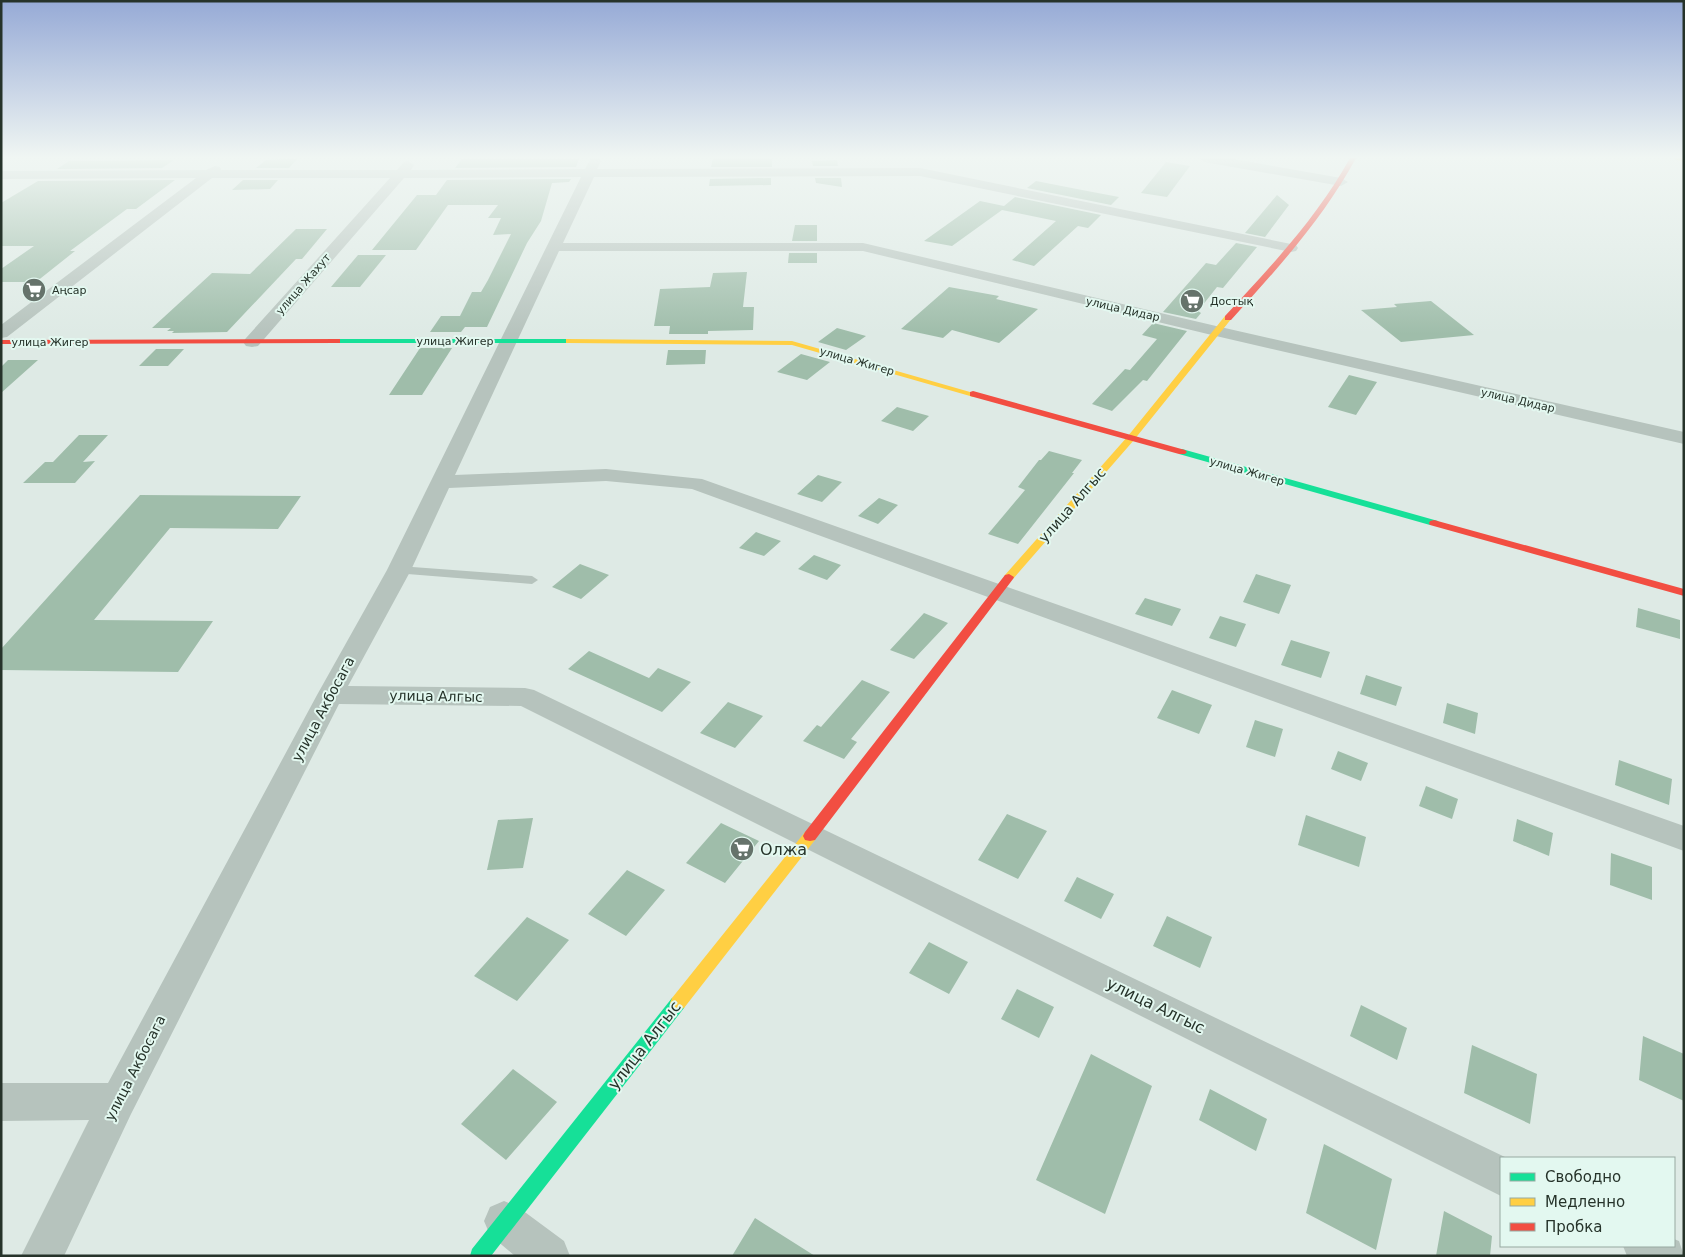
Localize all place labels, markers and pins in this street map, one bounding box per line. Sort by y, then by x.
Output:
supermarket icon: Аңсар [21,277,47,303]
place label: Аңсар [52,284,87,297]
supermarket icon: Достық [1179,288,1205,314]
place label: Достық [1210,295,1253,308]
supermarket icon: Олжа [729,836,755,862]
place label: Олжа [760,840,807,859]

